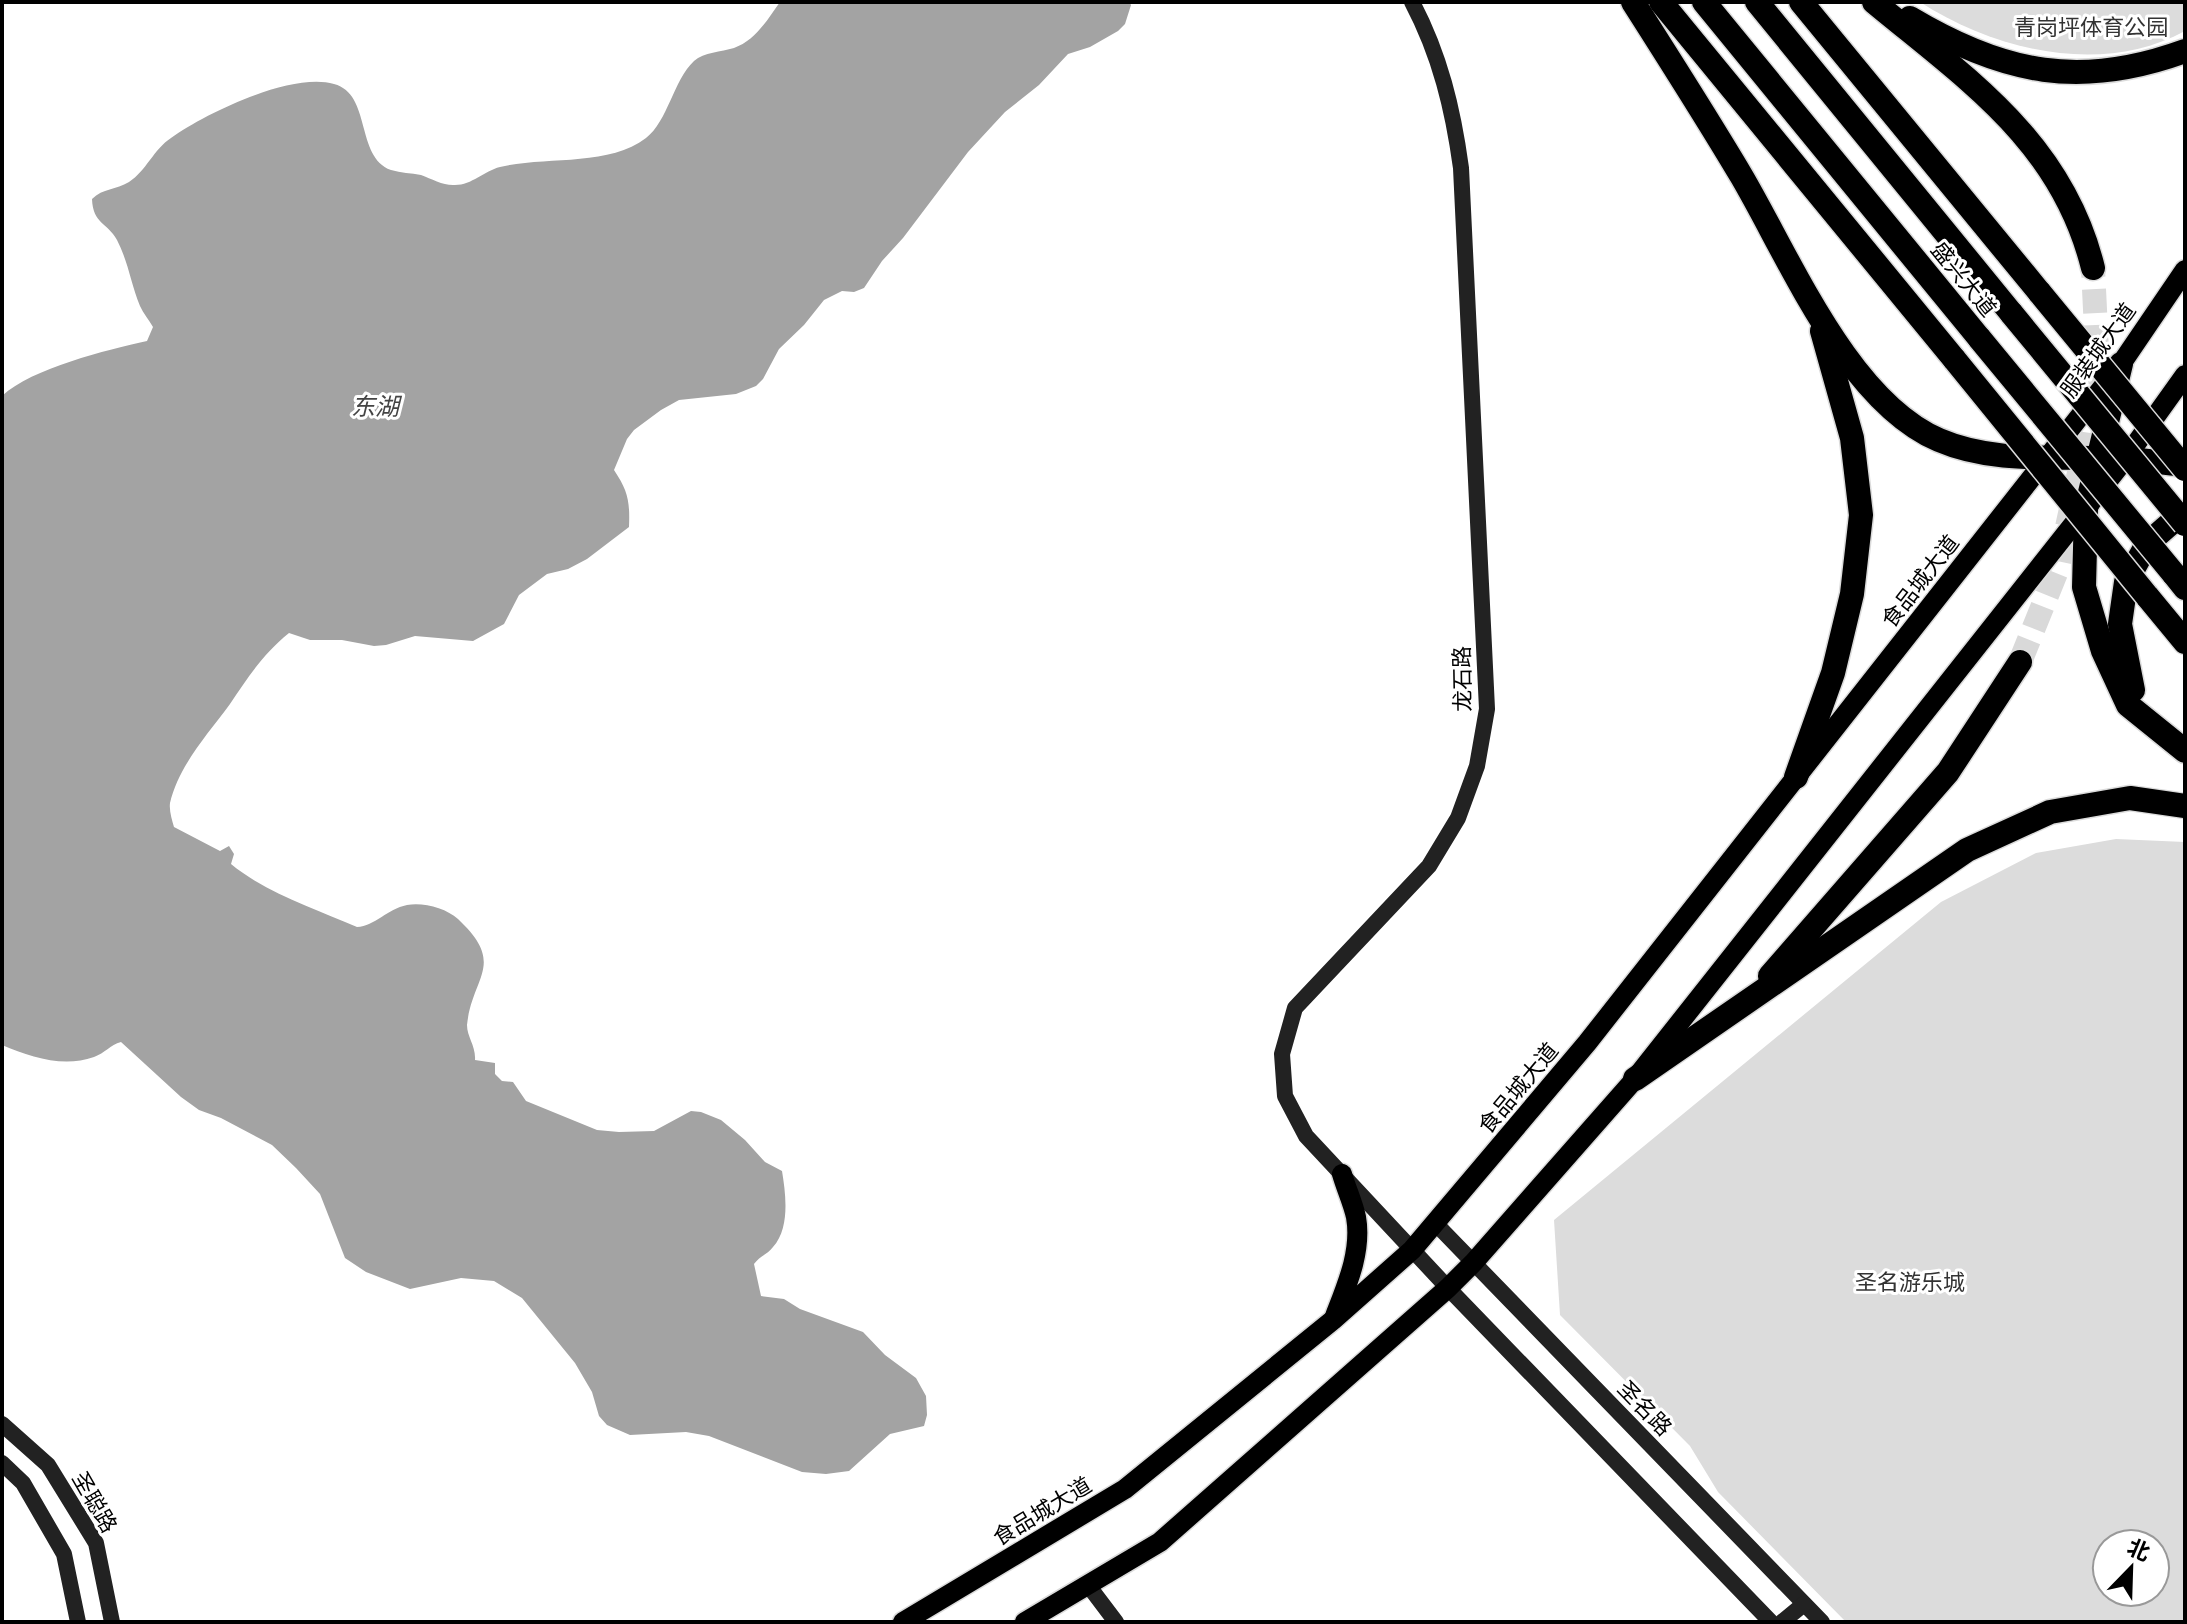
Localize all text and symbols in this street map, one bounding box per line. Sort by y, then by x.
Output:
park label: 青岗坪体育公园 [2014,13,2168,41]
street label: 盛兴大道 [1925,236,2003,322]
street label: 服装城大道 [2054,297,2142,403]
water label: 东湖 [351,391,403,421]
street label: 食品城大道 [1875,529,1965,633]
street label: 龙石路 [1447,646,1477,712]
street label: 食品城大道 [1472,1037,1564,1139]
park label: 圣名游乐城 [1855,1268,1965,1296]
street label: 圣名路 [1612,1375,1678,1441]
street label: 圣聪路 [66,1466,124,1538]
street label: 食品城大道 [988,1471,1096,1551]
north arrow [2091,1528,2171,1608]
text: 北 [2123,1532,2154,1567]

